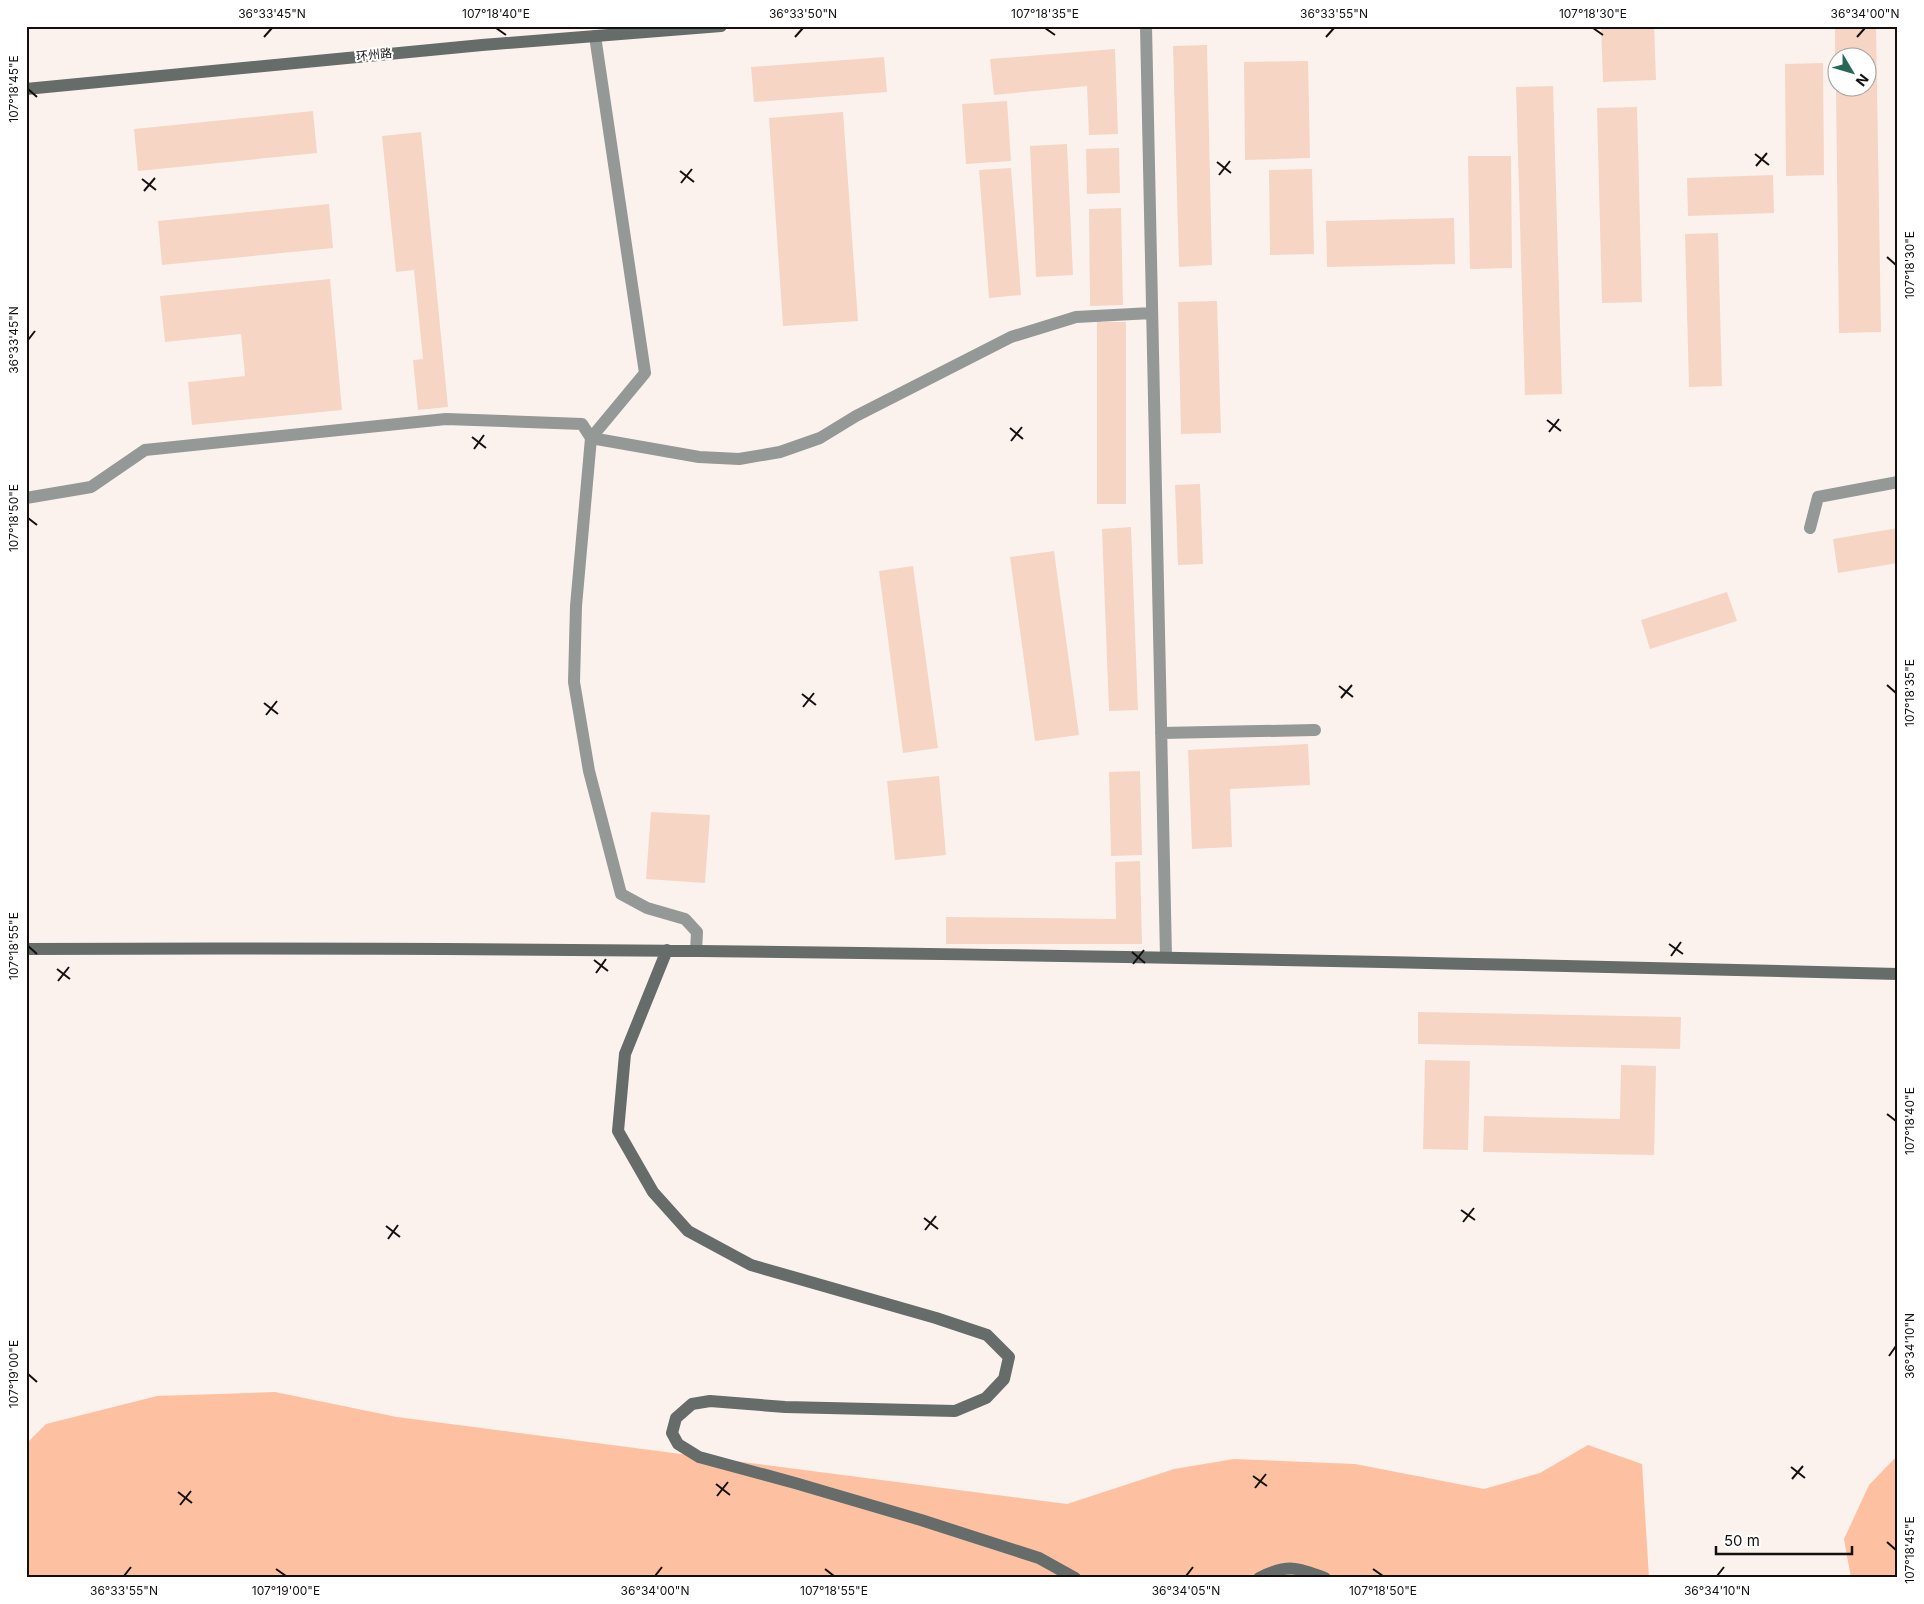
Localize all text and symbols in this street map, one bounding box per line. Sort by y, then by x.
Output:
text: 36°33'45"N [238,6,306,21]
text: 107°18'40"E [462,6,530,21]
text: 36°33'50"N [769,6,837,21]
text: 107°18'35"E [1011,6,1079,21]
text: 36°33'55"N [1300,6,1368,21]
text: 107°18'30"E [1559,6,1627,21]
text: 36°34'00"N [1831,6,1899,21]
street label: 环州路 [355,45,393,64]
north arrow [1826,48,1876,98]
text: 107°18'45"E [6,55,21,123]
text: N [1853,71,1873,90]
text: 107°18'30"E [1902,231,1917,299]
text: 36°33'45"N [6,306,21,374]
text: 107°18'50"E [6,484,21,552]
text: 107°18'35"E [1902,659,1917,727]
text: 107°18'55"E [6,912,21,980]
text: 107°18'40"E [1902,1087,1917,1155]
text: 36°34'10"N [1902,1313,1917,1379]
text: 107°19'00"E [6,1340,21,1408]
text: 107°18'45"E [1902,1516,1917,1584]
scale bar [1716,1524,1853,1556]
text: 50 m [1724,1531,1760,1550]
text: 36°33'55"N [90,1583,158,1598]
text: 107°19'00"E [252,1583,320,1598]
text: 36°34'00"N [621,1583,689,1598]
text: 107°18'55"E [800,1583,868,1598]
text: 36°34'05"N [1152,1583,1220,1598]
text: 107°18'50"E [1349,1583,1417,1598]
text: 36°34'10"N [1684,1583,1750,1598]

